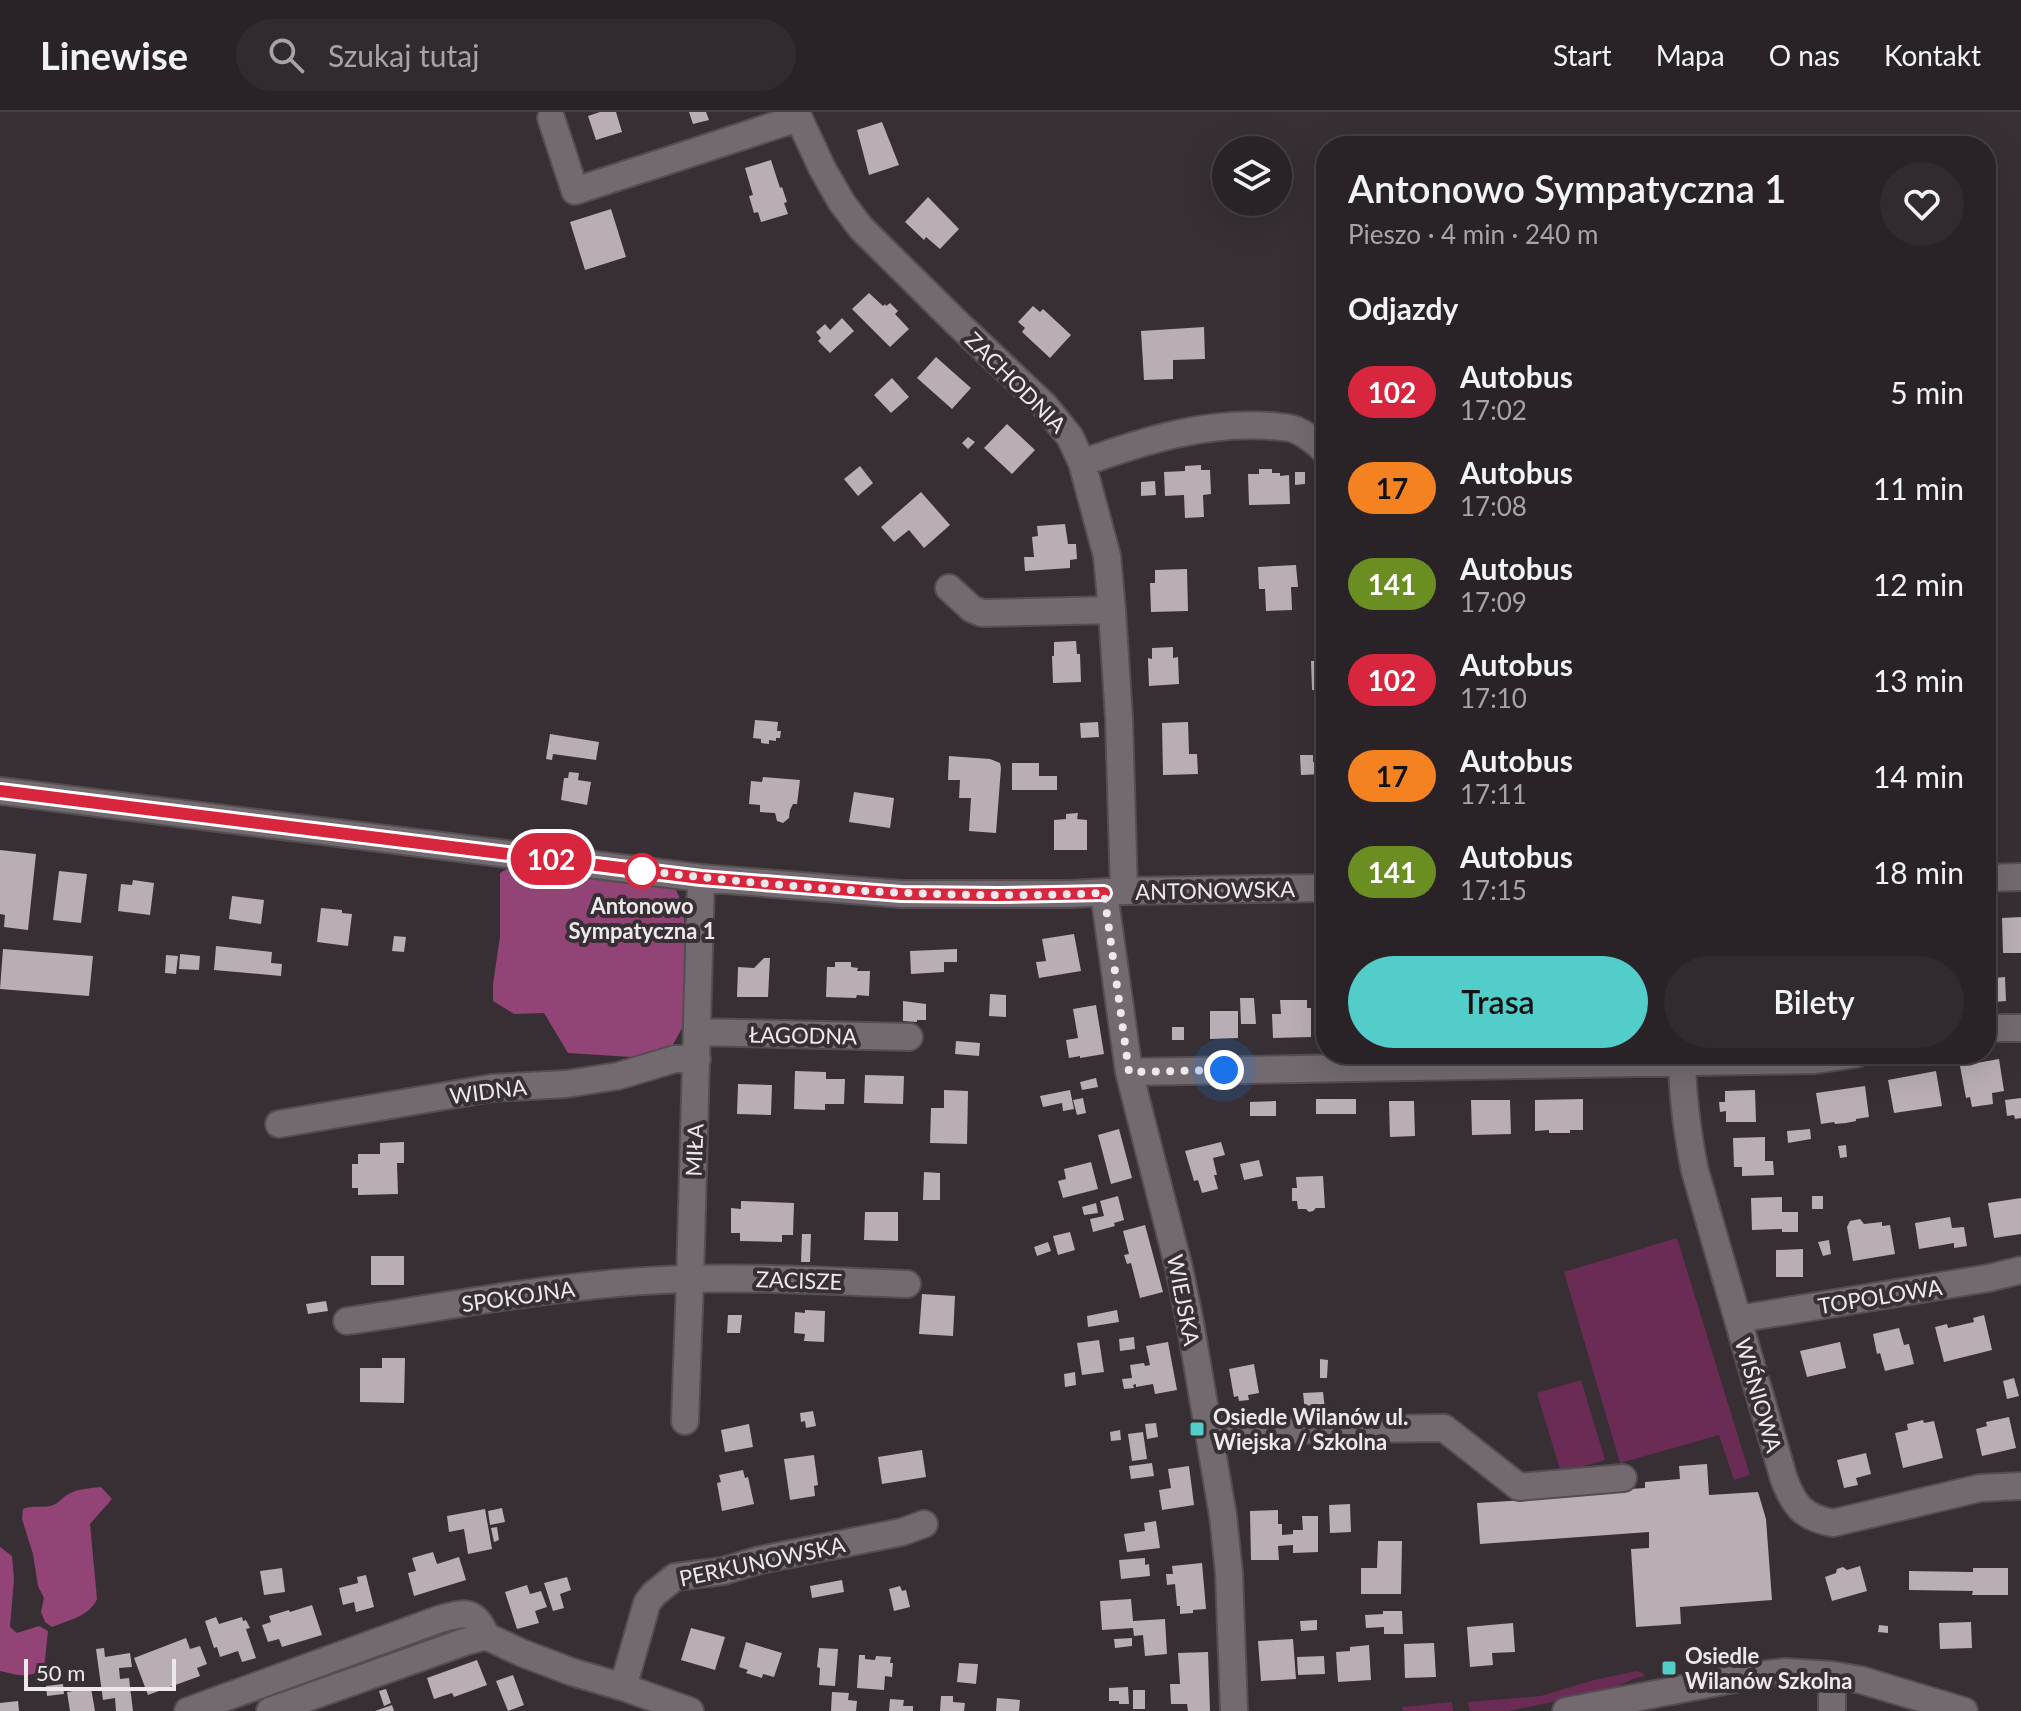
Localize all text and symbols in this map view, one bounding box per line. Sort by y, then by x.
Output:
search box [236,19,796,91]
text: Linewise [40,32,188,78]
icon: search [264,33,308,77]
text: Szukaj tutaj [328,37,479,73]
text: Start [1553,38,1612,72]
text: Mapa [1656,38,1725,72]
text: O nas [1769,38,1840,72]
text: Kontakt [1884,38,1981,72]
map controls [1212,136,1292,216]
button: layers [1212,136,1292,216]
button: heart [1880,162,1964,246]
text: Antonowo Sympatyczna 1 [1348,165,1786,211]
text: Pieszo · 4 min · 240 m [1348,218,1598,250]
text: Odjazdy [1348,290,1458,326]
street label: ZACHODNIA [960,326,1072,438]
text: Autobus [1460,358,1573,394]
text: 5 min [1890,374,1964,410]
text: 102 [1368,375,1416,409]
text: 17:02 [1460,394,1527,426]
text: Autobus [1460,454,1573,490]
text: 11 min [1873,470,1964,506]
text: 17 [1376,471,1408,505]
text: 17:08 [1460,490,1527,522]
text: Autobus [1460,550,1573,586]
text: 12 min [1873,566,1964,602]
text: 141 [1368,567,1416,601]
text: 17:09 [1460,586,1527,618]
text: Autobus [1460,646,1573,682]
text: 13 min [1873,662,1964,698]
text: 102 [1368,663,1416,697]
text: 17:10 [1460,682,1527,714]
text: Autobus [1460,742,1573,778]
text: 14 min [1873,758,1964,794]
text: 17 [1376,759,1408,793]
text: 17:11 [1460,778,1527,810]
line badge: 102 [505,833,597,885]
text: Autobus [1460,838,1573,874]
text: 102 [527,842,575,876]
marker: Antonowo Sympatyczna 1 [625,854,659,888]
text: 18 min [1873,854,1964,890]
text: 141 [1368,855,1416,889]
text: 17:15 [1460,874,1527,906]
street label: ANTONOWSKA [1135,875,1295,905]
place label: Antonowo Sympatyczna 1 [569,892,715,944]
button: Trasa [1348,956,1648,1048]
button: Bilety [1664,956,1964,1048]
street label: ŁAGODNA [749,1021,857,1049]
your location [1204,1050,1244,1090]
street label: WIDNA [448,1073,528,1109]
street label: MIŁA [680,1123,708,1177]
street label: WIEJSKA [1162,1252,1206,1348]
street label: ZACISZE [755,1265,843,1295]
street label: TOPOLOWA [1816,1273,1944,1319]
street label: SPOKOJNA [460,1275,577,1317]
street label: WIŚNIOWA [1730,1335,1788,1456]
place label: Osiedle Wilanów ul. Wiejska / Szkolna [1213,1403,1408,1455]
marker: Osiedle Wilanów ul. Wiejska / Szkolna [1188,1420,1206,1438]
street label: PERKUNOWSKA [677,1530,847,1592]
place label: Osiedle Wilanów Szkolna [1685,1642,1852,1694]
scale bar [24,1655,176,1691]
text: 50 m [36,1659,85,1686]
marker: Osiedle Wilanów Szkolna [1660,1659,1678,1677]

